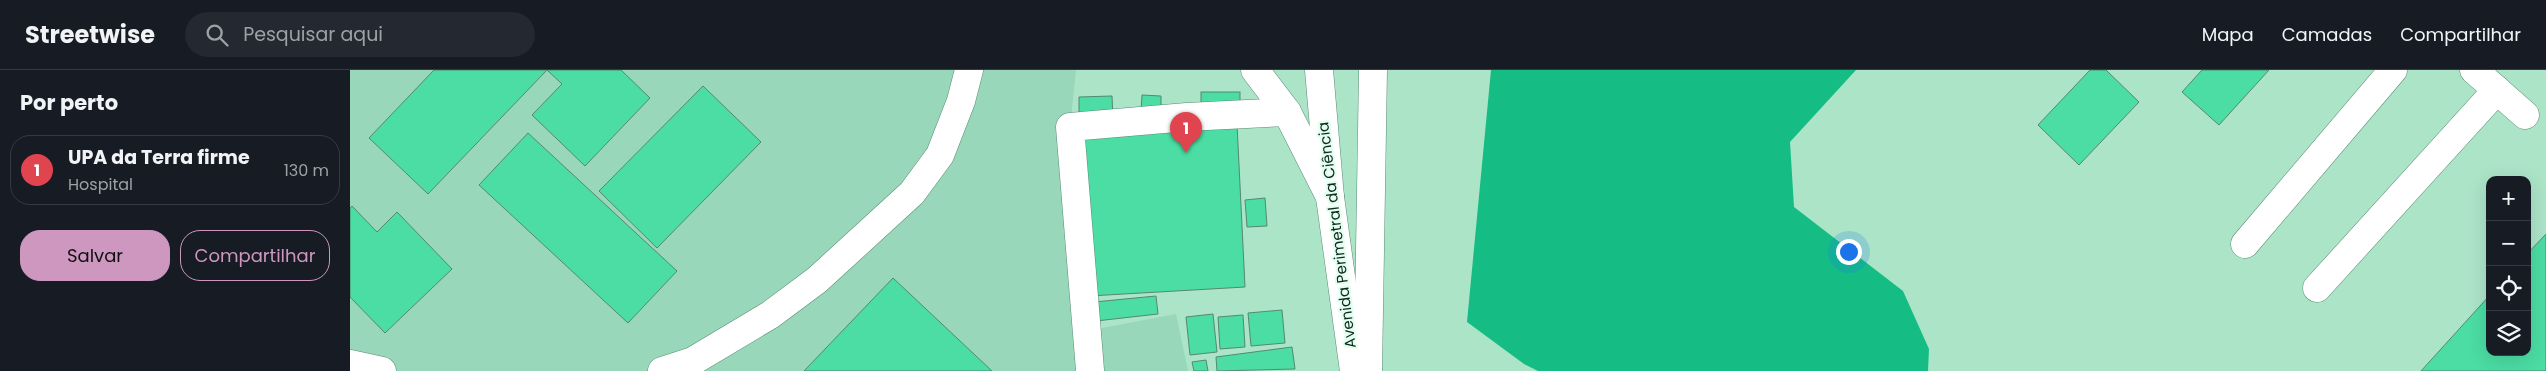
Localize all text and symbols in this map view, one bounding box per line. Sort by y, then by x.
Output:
search box [185,12,535,57]
text: Streetwise [25,18,155,51]
icon: search [203,21,231,49]
text: Pesquisar aqui [243,21,383,48]
text: Mapa [2202,22,2254,47]
text: Camadas [2282,22,2372,47]
text: Compartilhar [2400,22,2521,47]
text: Por perto [20,88,118,117]
pin: 1 [1170,112,1202,153]
street label: Avenida Perimetral da Ciência [1312,121,1361,349]
text: UPA da Terra firme [68,144,250,171]
text: 1 [34,159,40,182]
text: 130 m [284,159,329,182]
text: Hospital [68,173,133,196]
map controls [2486,176,2531,356]
button: + [2486,176,2531,221]
button: − [2486,221,2531,266]
button: Salvar [20,230,170,281]
button: Compartilhar [180,230,330,281]
your location [1836,239,1862,265]
button: locate [2486,266,2531,311]
button: layers [2486,311,2531,356]

